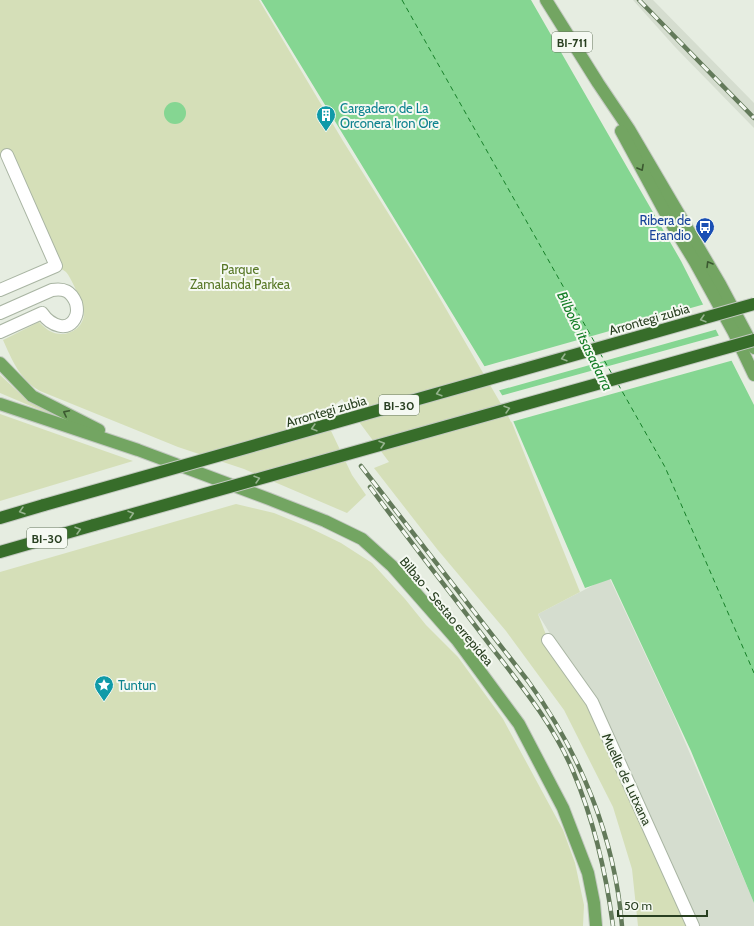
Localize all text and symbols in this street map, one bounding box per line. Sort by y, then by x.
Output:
road number: BI-711 [552,32,592,52]
place label: Cargadero de La Orconera Iron Ore [340,100,439,131]
building icon: Cargadero de La Orconera Iron Ore [315,104,337,132]
one-way arrow [636,164,643,171]
place label: Ribera de Erandio [640,212,691,243]
bus stop icon: Ribera de Erandio [694,216,716,244]
park label: Parque Zamalanda Parkea [190,261,291,292]
one-way arrow [706,261,713,268]
water label: Bilboko itsasadarra [553,288,617,394]
street label: Arrontegi zubia [607,300,692,338]
one-way arrow [700,314,707,323]
one-way arrow [561,353,568,362]
one-way arrow [436,388,443,397]
street label: Arrontegi zubia [284,392,369,430]
road number: BI-30 [379,395,419,415]
one-way arrow [503,405,510,414]
one-way arrow [62,411,70,418]
one-way arrow [311,424,317,432]
one-way arrow [378,440,385,449]
one-way arrow [253,475,260,484]
one-way arrow [19,506,26,515]
one-way arrow [128,511,135,519]
one-way arrow [75,526,81,534]
road number: BI-30 [27,528,67,548]
street label: Bilbao - Sestao errepidea [397,553,498,669]
place icon: Tuntun [93,674,115,702]
place label: Tuntun [118,677,156,693]
street label: Muelle de Lutxana [599,730,656,828]
scale bar [618,892,707,918]
text: 50 m [624,898,652,913]

